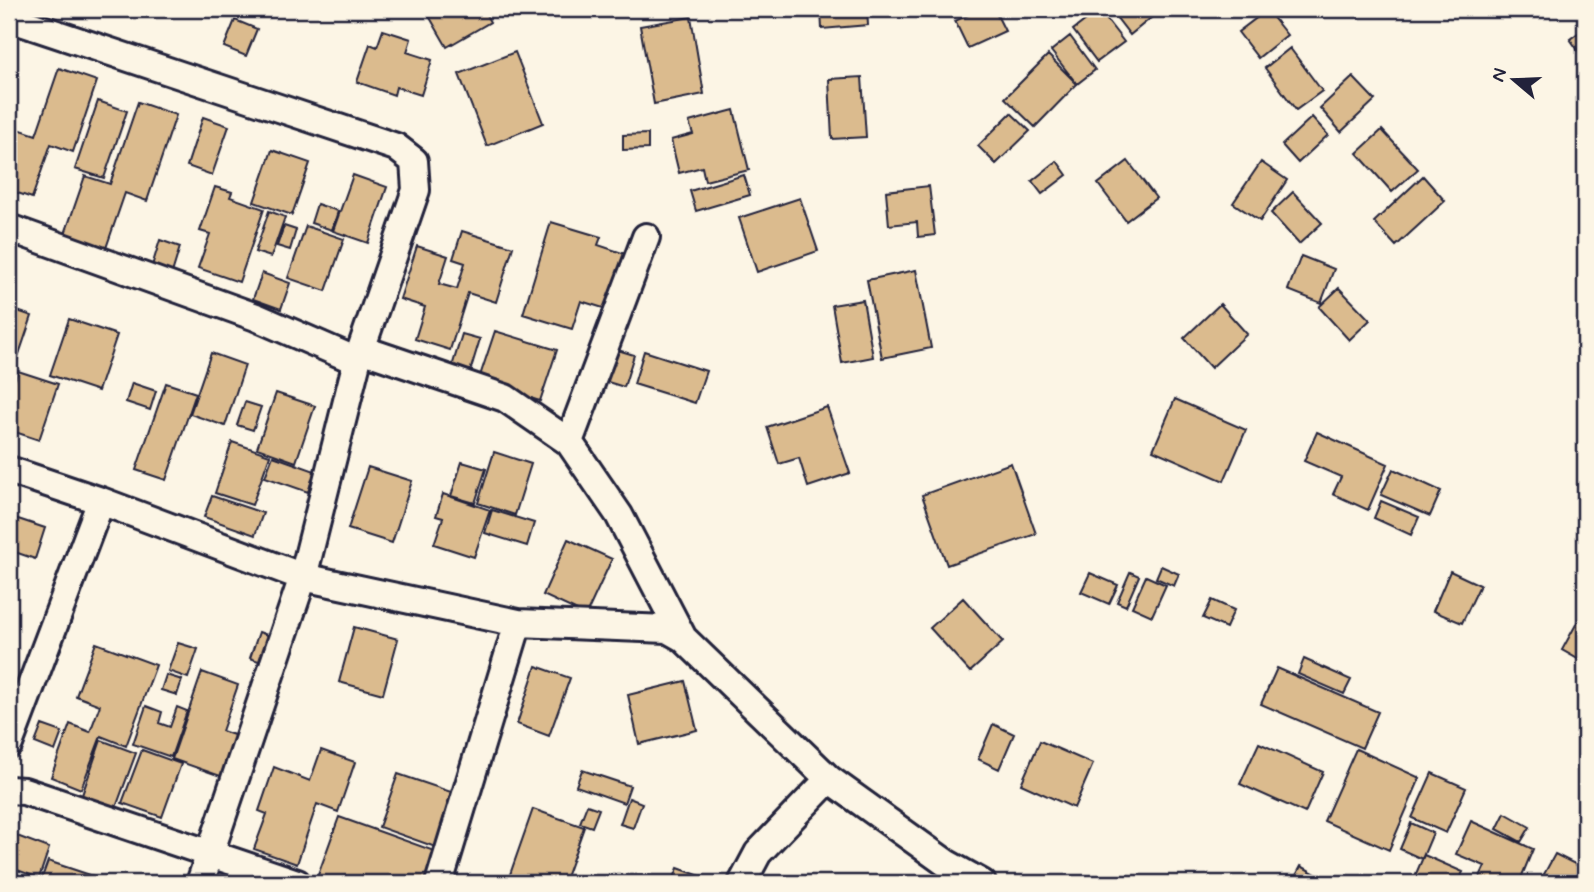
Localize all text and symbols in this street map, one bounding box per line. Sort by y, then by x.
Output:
north arrow [1478,46,1548,116]
text: N [1485,65,1513,85]

